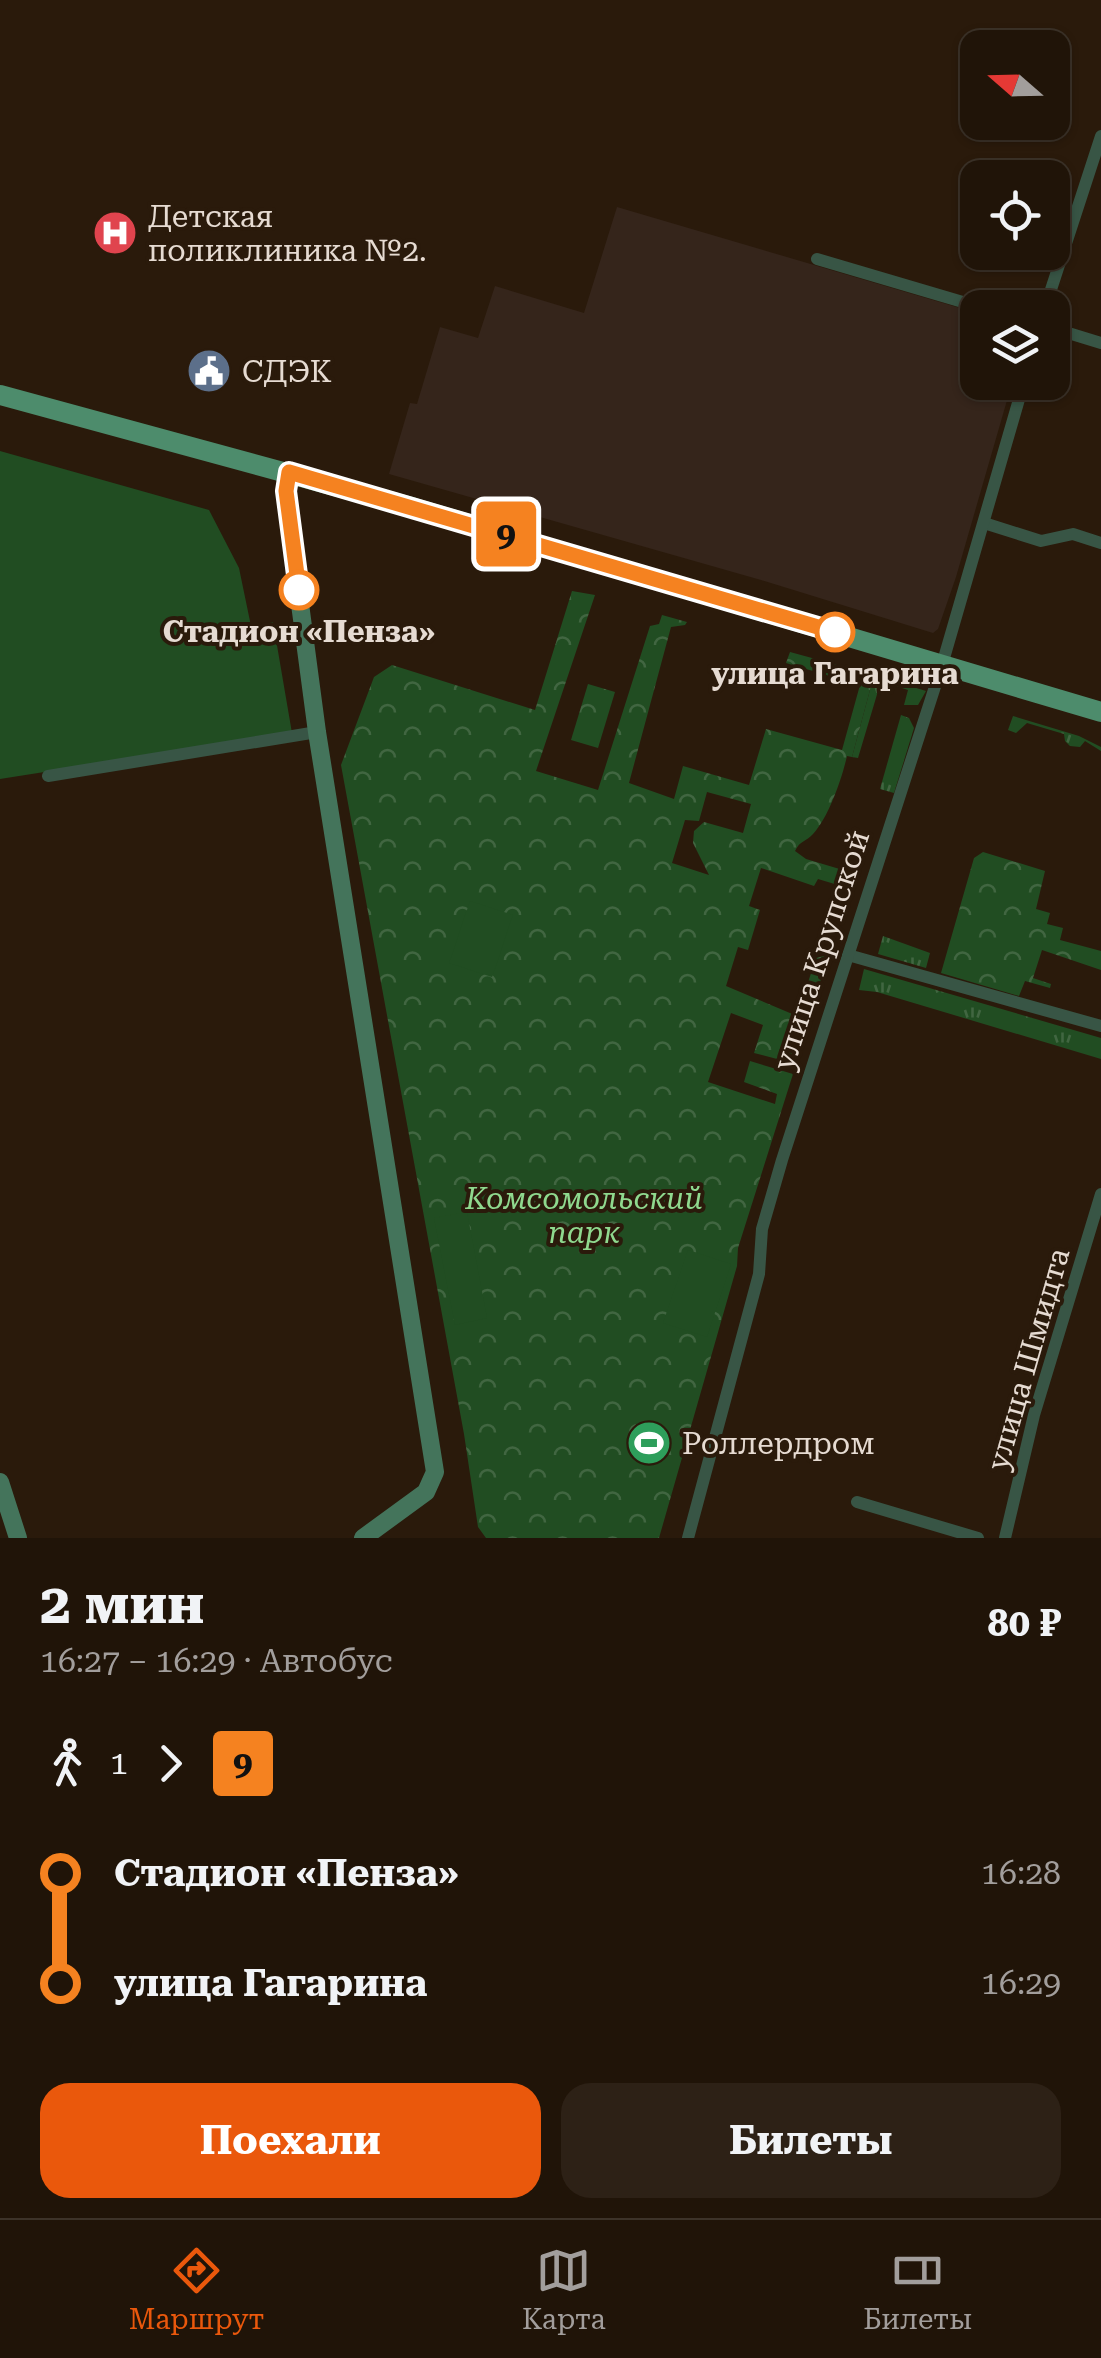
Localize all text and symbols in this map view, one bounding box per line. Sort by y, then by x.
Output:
north arrow [960,30,1070,140]
map controls [960,30,1070,400]
button: locate [960,160,1070,270]
place label: Детская поликлиника №2. [148,199,427,268]
hospital icon: Детская поликлиника №2. [92,210,138,256]
button: layers [960,290,1070,400]
public building icon: СДЭК [186,348,232,394]
place label: СДЭК [242,354,332,389]
line badge: 9 [474,502,538,566]
text: 9 [496,514,516,555]
marker: Стадион «Пенза» [280,571,318,609]
marker: улица Гагарина [816,613,854,651]
place label: Стадион «Пенза» [163,614,435,649]
place label: улица Гагарина [711,656,959,691]
street label: улица Крупской [766,826,876,1074]
park label: Комсомольский парк [464,1181,703,1250]
street label: улица Шмидта [980,1244,1076,1474]
sports icon: Роллердром [626,1420,672,1466]
place label: Роллердром [682,1426,875,1461]
text: 2 мин [40,1572,204,1636]
text: 80 ₽ [988,1601,1061,1645]
text: 16:27 – 16:29 · Автобус [40,1642,393,1680]
icon: walk [40,1736,95,1791]
icon: forward [143,1736,198,1791]
text: 9 [233,1743,253,1784]
text: 1 [110,1744,128,1782]
text: Стадион «Пенза» [114,1851,459,1895]
text: 16:28 [981,1854,1061,1892]
text: улица Гагарина [114,1961,427,2005]
text: 16:29 [981,1964,1061,2002]
button: Поехали [40,2083,541,2198]
button: Билеты [561,2083,1061,2198]
tab: Маршрут [129,2243,264,2336]
tab: Карта [522,2243,606,2336]
tab: Билеты [863,2243,972,2336]

